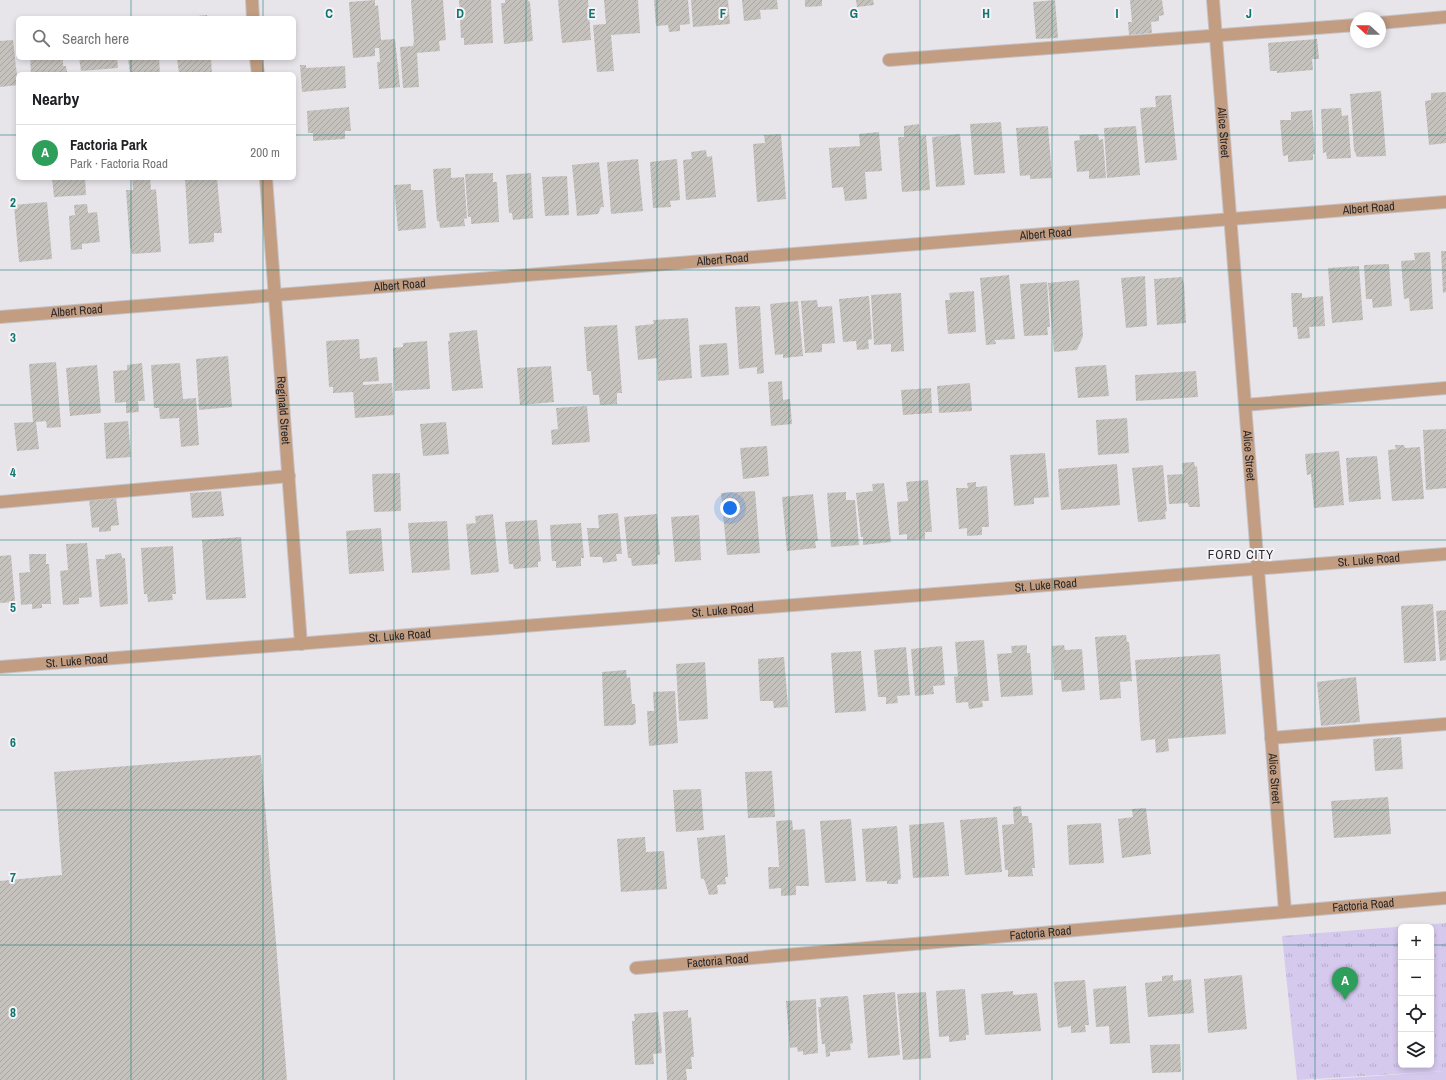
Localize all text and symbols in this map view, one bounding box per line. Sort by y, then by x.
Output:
text: C [325,5,333,22]
text: D [456,5,464,22]
text: E [588,5,596,22]
text: F [720,5,727,22]
text: G [850,5,858,22]
text: H [982,5,990,22]
text: I [1116,5,1119,22]
text: J [1246,5,1252,22]
north arrow [1350,12,1386,48]
search box [16,16,296,60]
icon: search [30,27,52,49]
text: Search here [62,28,129,49]
text: Nearby [32,87,79,110]
street label: Alice Street [1213,106,1233,159]
text: Factoria Park [70,134,147,155]
text: A [41,144,49,161]
text: 200 m [250,144,280,161]
text: Park · Factoria Road [70,155,168,172]
text: 2 [10,194,16,211]
street label: Albert Road [1341,198,1395,218]
street label: Albert Road [1018,224,1072,244]
street label: Albert Road [695,249,749,270]
street label: Albert Road [372,275,426,295]
street label: Albert Road [49,301,103,321]
text: 3 [10,329,16,346]
street label: Reginald Street [273,376,294,445]
street label: Alice Street [1239,429,1259,482]
text: 4 [10,464,16,481]
your location [720,498,740,518]
district label: FORD CITY [1208,546,1274,563]
street label: St. Luke Road [1337,550,1401,570]
street label: St. Luke Road [1014,575,1078,596]
text: 5 [10,599,16,616]
street label: St. Luke Road [691,600,755,621]
street label: St. Luke Road [368,625,432,646]
street label: St. Luke Road [45,651,109,671]
text: 6 [10,734,16,751]
street label: Alice Street [1264,752,1285,805]
text: 7 [10,869,16,886]
street label: Factoria Road [1332,895,1395,916]
street label: Factoria Road [1009,922,1072,944]
map controls [1398,924,1434,1068]
button: + [1398,924,1434,960]
street label: Factoria Road [686,950,749,972]
button: − [1398,960,1434,996]
pin: A [1332,967,1358,1000]
button: locate [1398,996,1434,1032]
text: 8 [10,1004,16,1021]
button: layers [1398,1032,1434,1068]

